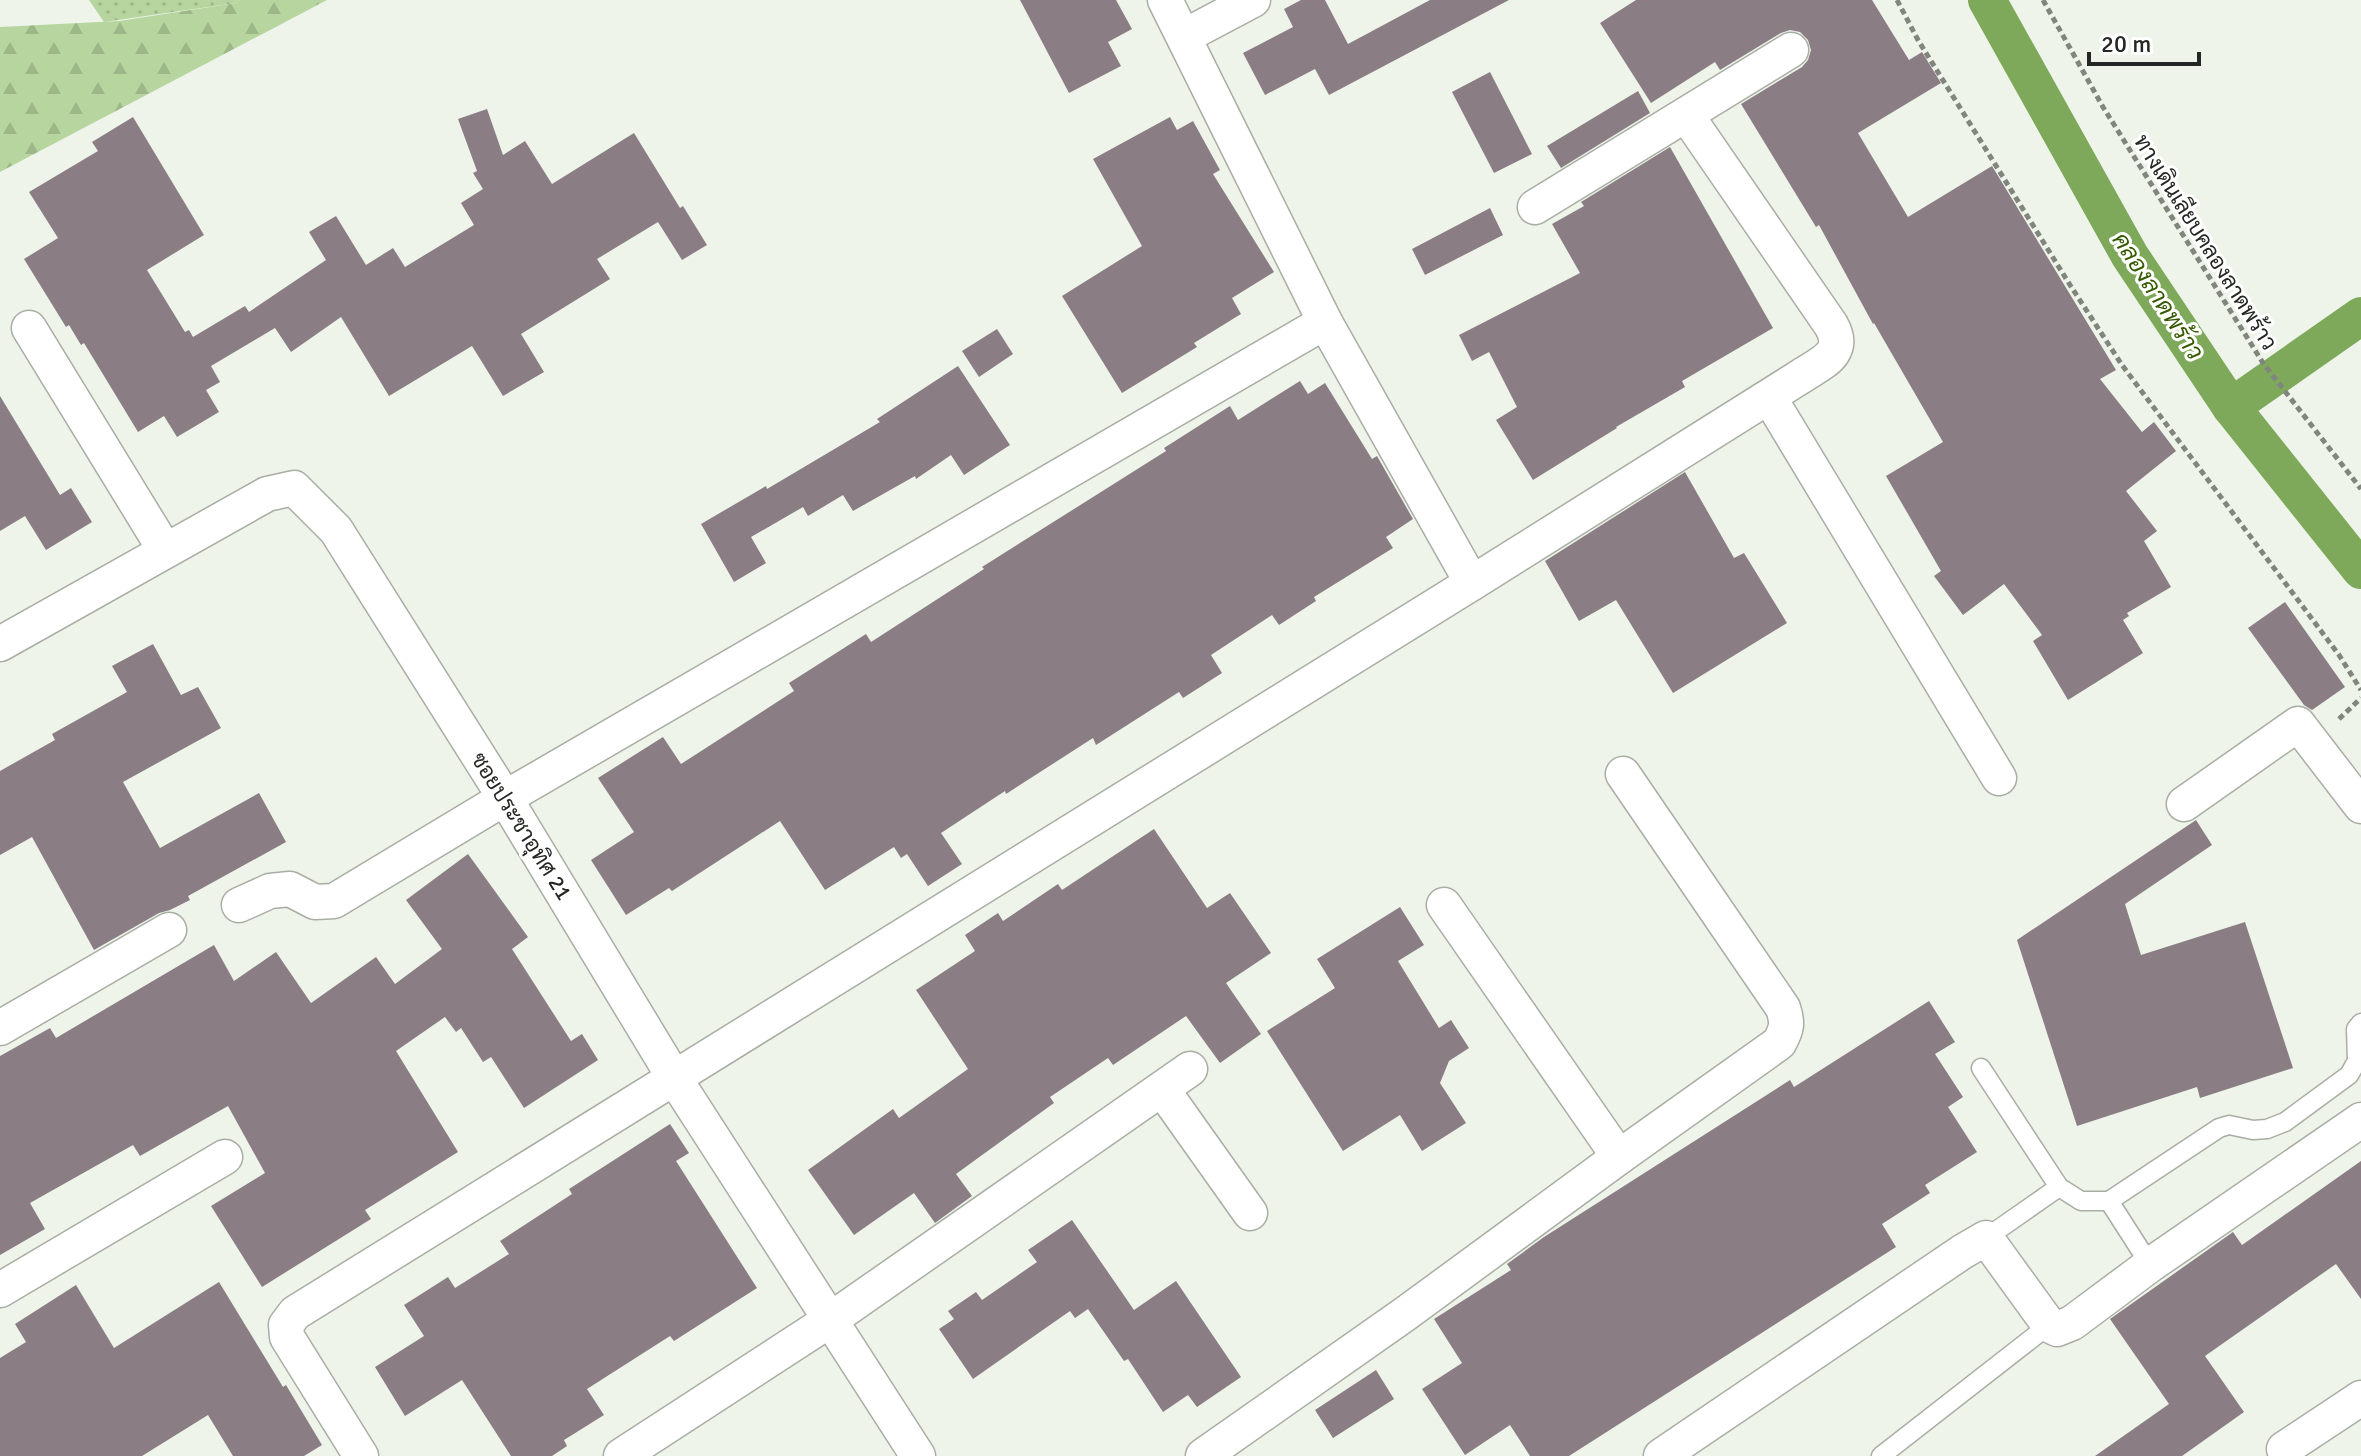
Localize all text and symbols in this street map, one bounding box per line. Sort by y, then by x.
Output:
scale bar [2089,16,2199,66]
text: 20 m [2101,29,2151,59]
street label: ทางเดินเลียบคลองลาดพร้าว [2129,129,2283,355]
water label: คลองลาดพร้าว [2106,227,2210,365]
street label: ซอยประชาอุทิศ 21 [464,747,578,906]

